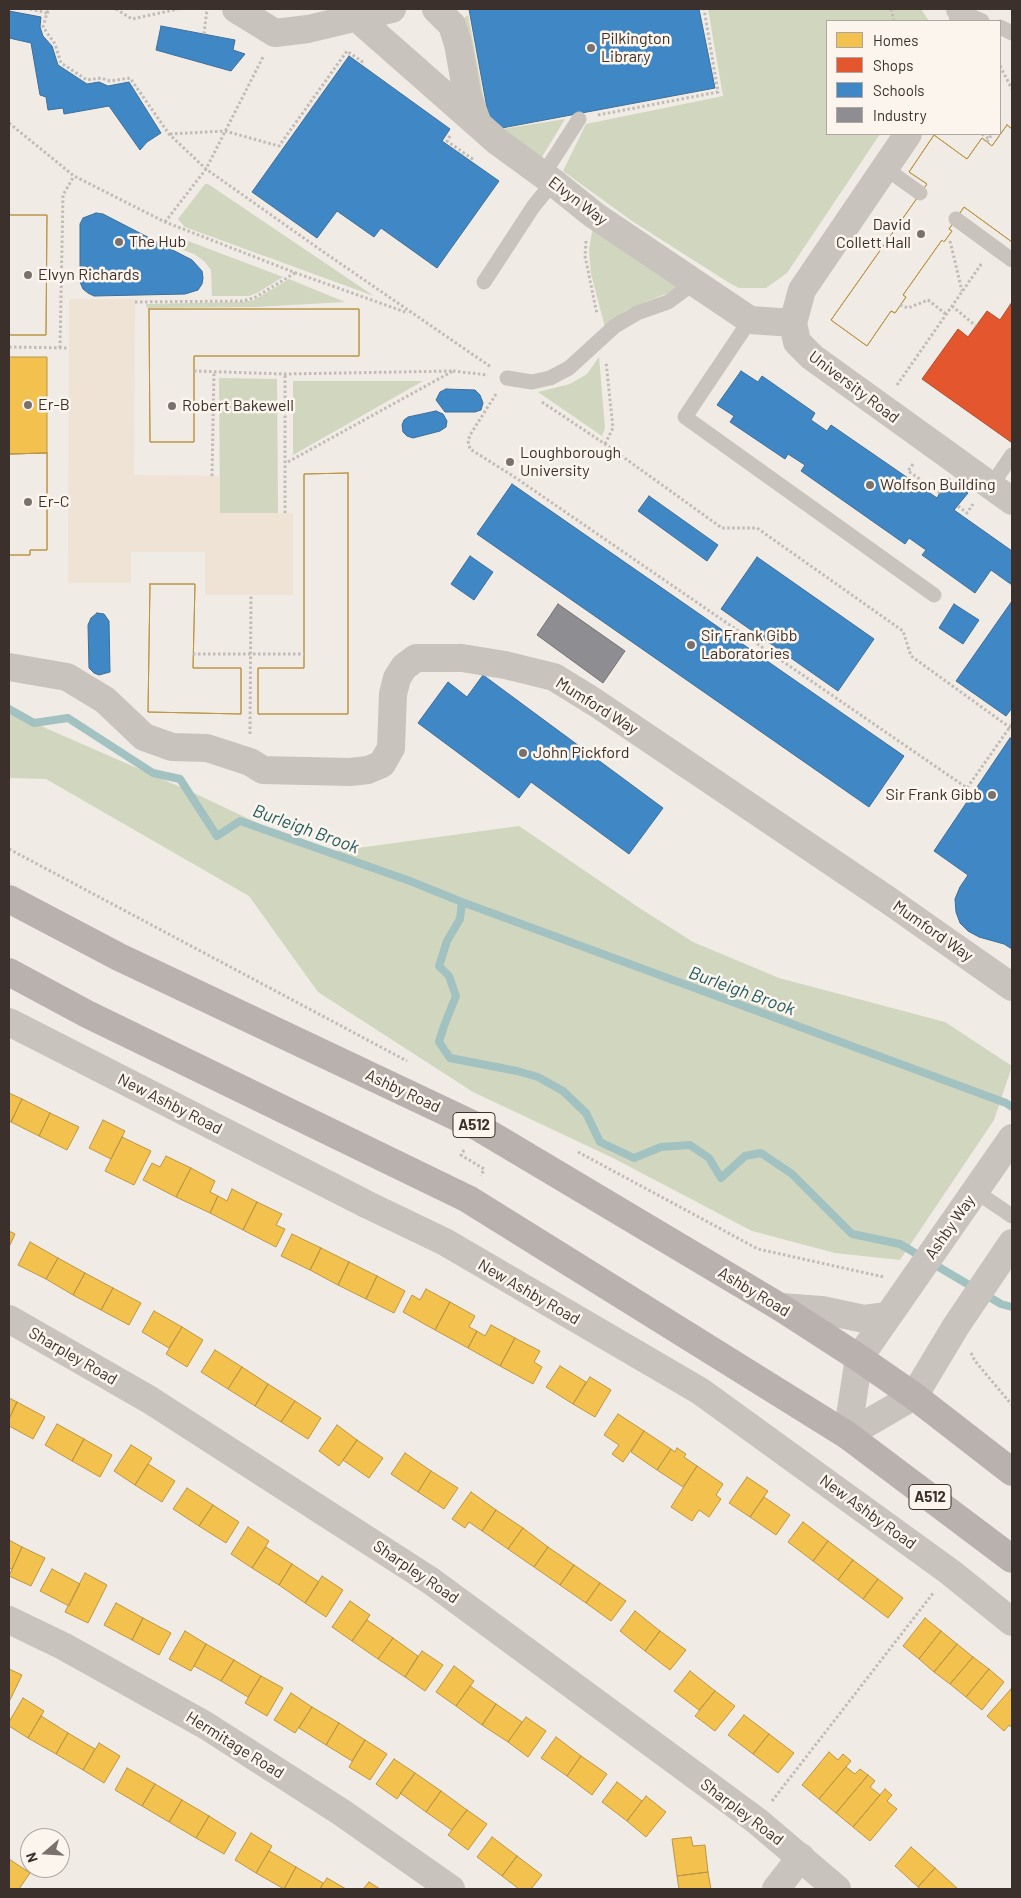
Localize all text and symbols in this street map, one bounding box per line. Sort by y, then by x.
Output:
legend [826,20,1001,135]
place label: Pilkington Library [601,29,670,67]
text: Homes [873,31,918,49]
marker: Pilkington Library [585,42,597,54]
text: Shops [873,56,913,74]
text: Schools [873,81,925,99]
text: Industry [873,106,927,124]
street label: Elvyn Way [545,173,611,229]
place label: David Collett Hall [836,215,911,253]
marker: David Collett Hall [915,228,927,240]
place label: The Hub [129,232,186,252]
marker: The Hub [113,236,125,248]
place label: Elvyn Richards [38,265,139,285]
marker: Elvyn Richards [22,269,34,281]
street label: University Road [805,347,903,427]
place label: Er-B [38,395,70,415]
place label: Robert Bakewell [182,396,294,416]
marker: Er-B [22,399,34,411]
marker: Robert Bakewell [166,400,178,412]
place label: Loughborough University [520,443,621,481]
marker: Loughborough University [504,456,516,468]
place label: Wolfson Building [880,475,995,495]
marker: Wolfson Building [864,479,876,491]
place label: Er-C [38,492,69,512]
marker: Er-C [22,496,34,508]
place label: Sir Frank Gibb Laboratories [701,626,797,664]
marker: Sir Frank Gibb Laboratories [685,639,697,651]
street label: Mumford Way [552,673,642,739]
place label: John Pickford [533,743,629,763]
marker: John Pickford [517,747,529,759]
place label: Sir Frank Gibb [886,785,982,805]
marker: Sir Frank Gibb [986,789,998,801]
water label: Burleigh Brook [250,800,362,858]
street label: Mumford Way [889,896,977,966]
water label: Burleigh Brook [686,962,798,1020]
street label: Ashby Road [362,1065,444,1117]
street label: New Ashby Road [115,1069,225,1139]
road number: A512 [453,1112,495,1138]
street label: Ashby Way [921,1191,979,1263]
street label: New Ashby Road [475,1255,583,1329]
street label: Ashby Road [715,1263,793,1321]
street label: Sharpley Road [25,1323,121,1389]
street label: New Ashby Road [816,1471,920,1553]
road number: A512 [909,1484,951,1510]
street label: Sharpley Road [370,1536,462,1608]
street label: Hermitage Road [183,1707,287,1783]
street label: Sharpley Road [697,1775,787,1849]
north arrow [20,1828,70,1878]
text: N [22,1851,41,1865]

